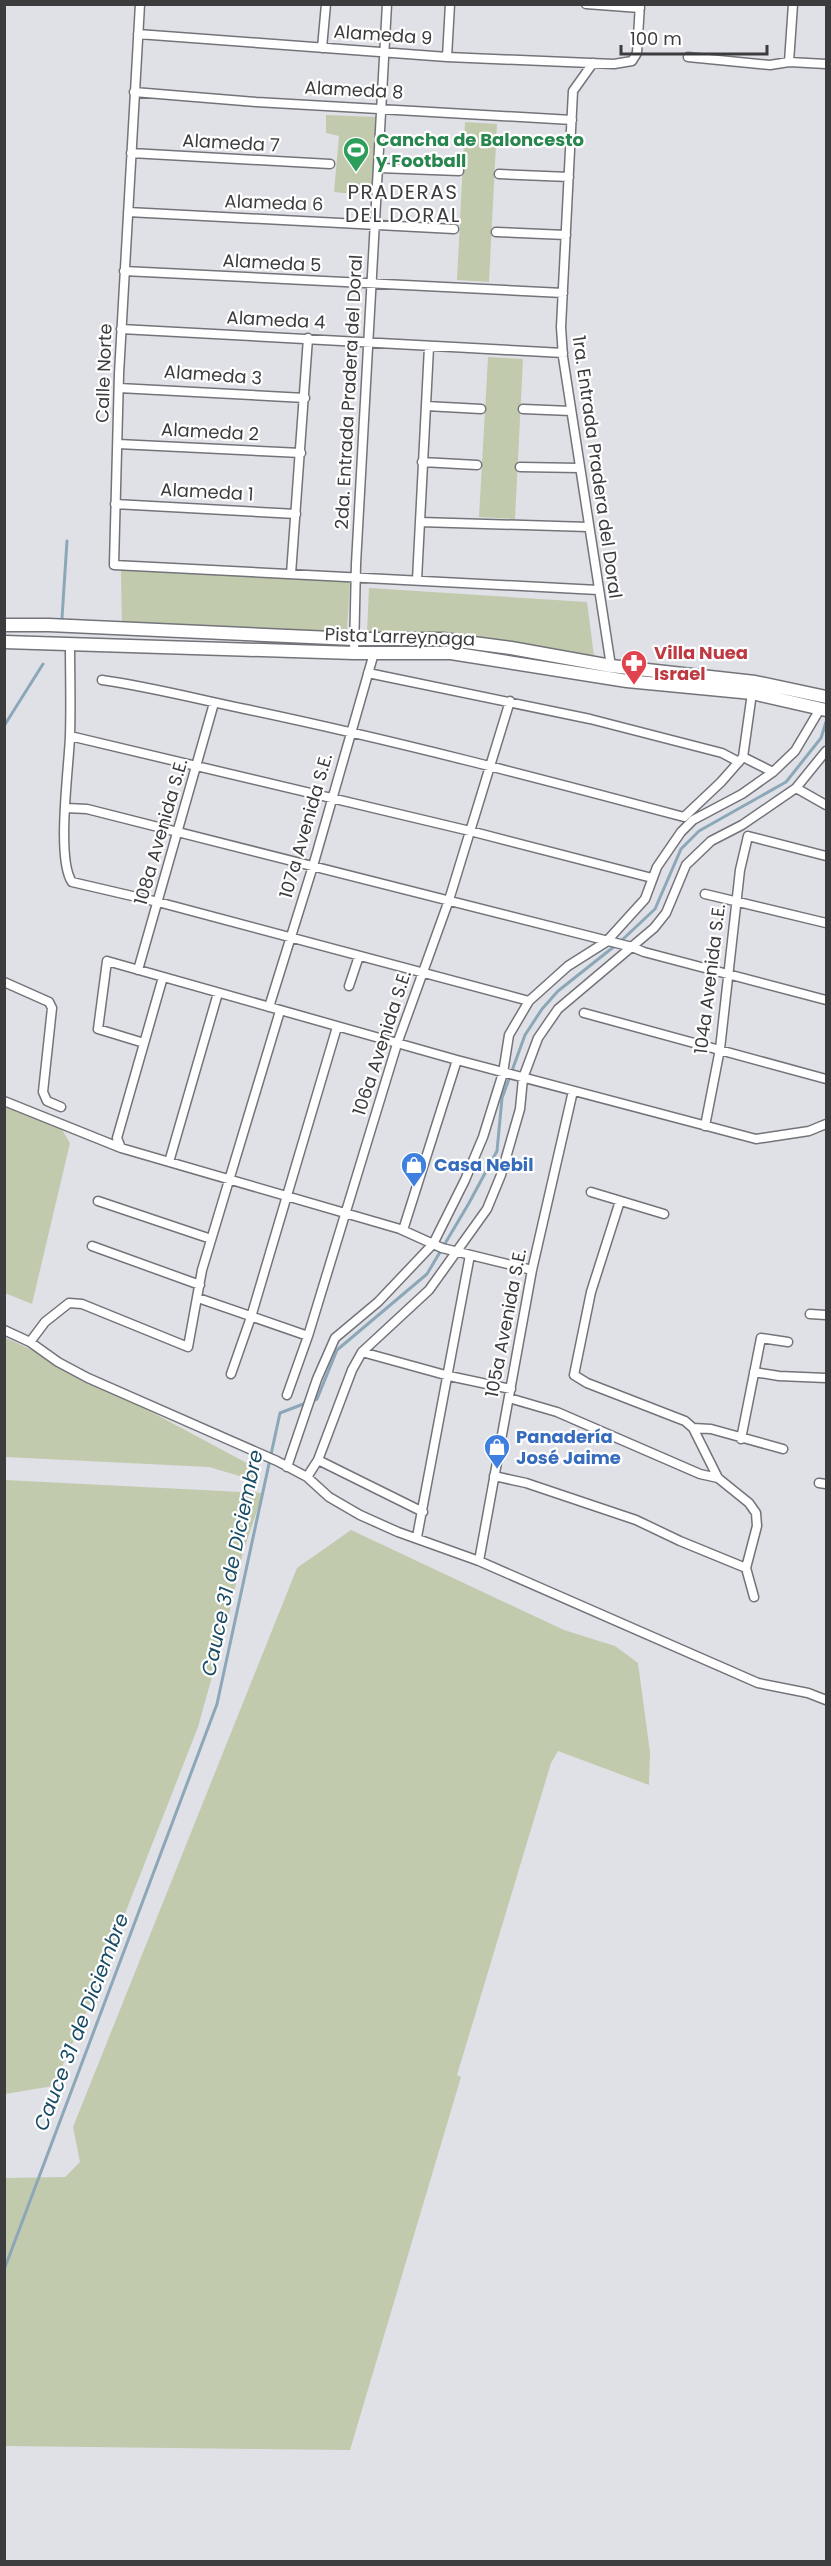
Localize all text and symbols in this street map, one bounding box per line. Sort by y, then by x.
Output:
scale bar [621,18,766,56]
street label: Alameda 9 [333,19,433,50]
text: 100 m [630,26,682,51]
street label: Alameda 8 [304,74,404,105]
street label: Alameda 7 [182,127,280,158]
place label: Cancha de Baloncesto y Football [375,127,584,173]
sports icon: Cancha de Baloncesto y Football [341,135,371,173]
district label: PRADERAS DEL DORAL [345,178,461,229]
street label: Alameda 6 [224,188,324,217]
street label: Alameda 5 [222,247,322,278]
street label: 2da. Entrada Pradera del Doral [329,254,368,530]
street label: Alameda 4 [226,304,326,335]
street label: Calle Norte [89,323,118,423]
street label: 1ra. Entrada Pradera del Doral [567,334,628,600]
street label: Alameda 3 [163,359,263,390]
street label: Alameda 2 [160,416,260,447]
street label: Alameda 1 [160,477,254,506]
street label: Pista Larreynaga [324,621,476,652]
place label: Villa Nuea Israel [654,640,748,686]
pharmacy icon: Villa Nuea Israel [619,648,649,686]
street label: 107a Avenida S.E. [273,750,338,901]
street label: 108a Avenida S.E. [128,756,193,908]
street label: 104a Avenida S.E. [688,902,731,1056]
street label: 106a Avenida S.E. [346,967,417,1119]
shop icon: Casa Nebil [399,1150,429,1188]
place label: Casa Nebil [434,1152,534,1177]
street label: 105a Avenida S.E. [479,1246,532,1399]
place label: Panadería José Jaime [516,1424,621,1470]
shop icon: Panadería José Jaime [482,1432,512,1470]
water label: Cauce 31 de Diciembre [194,1447,270,1679]
water label: Cauce 31 de Diciembre [27,1909,135,2135]

